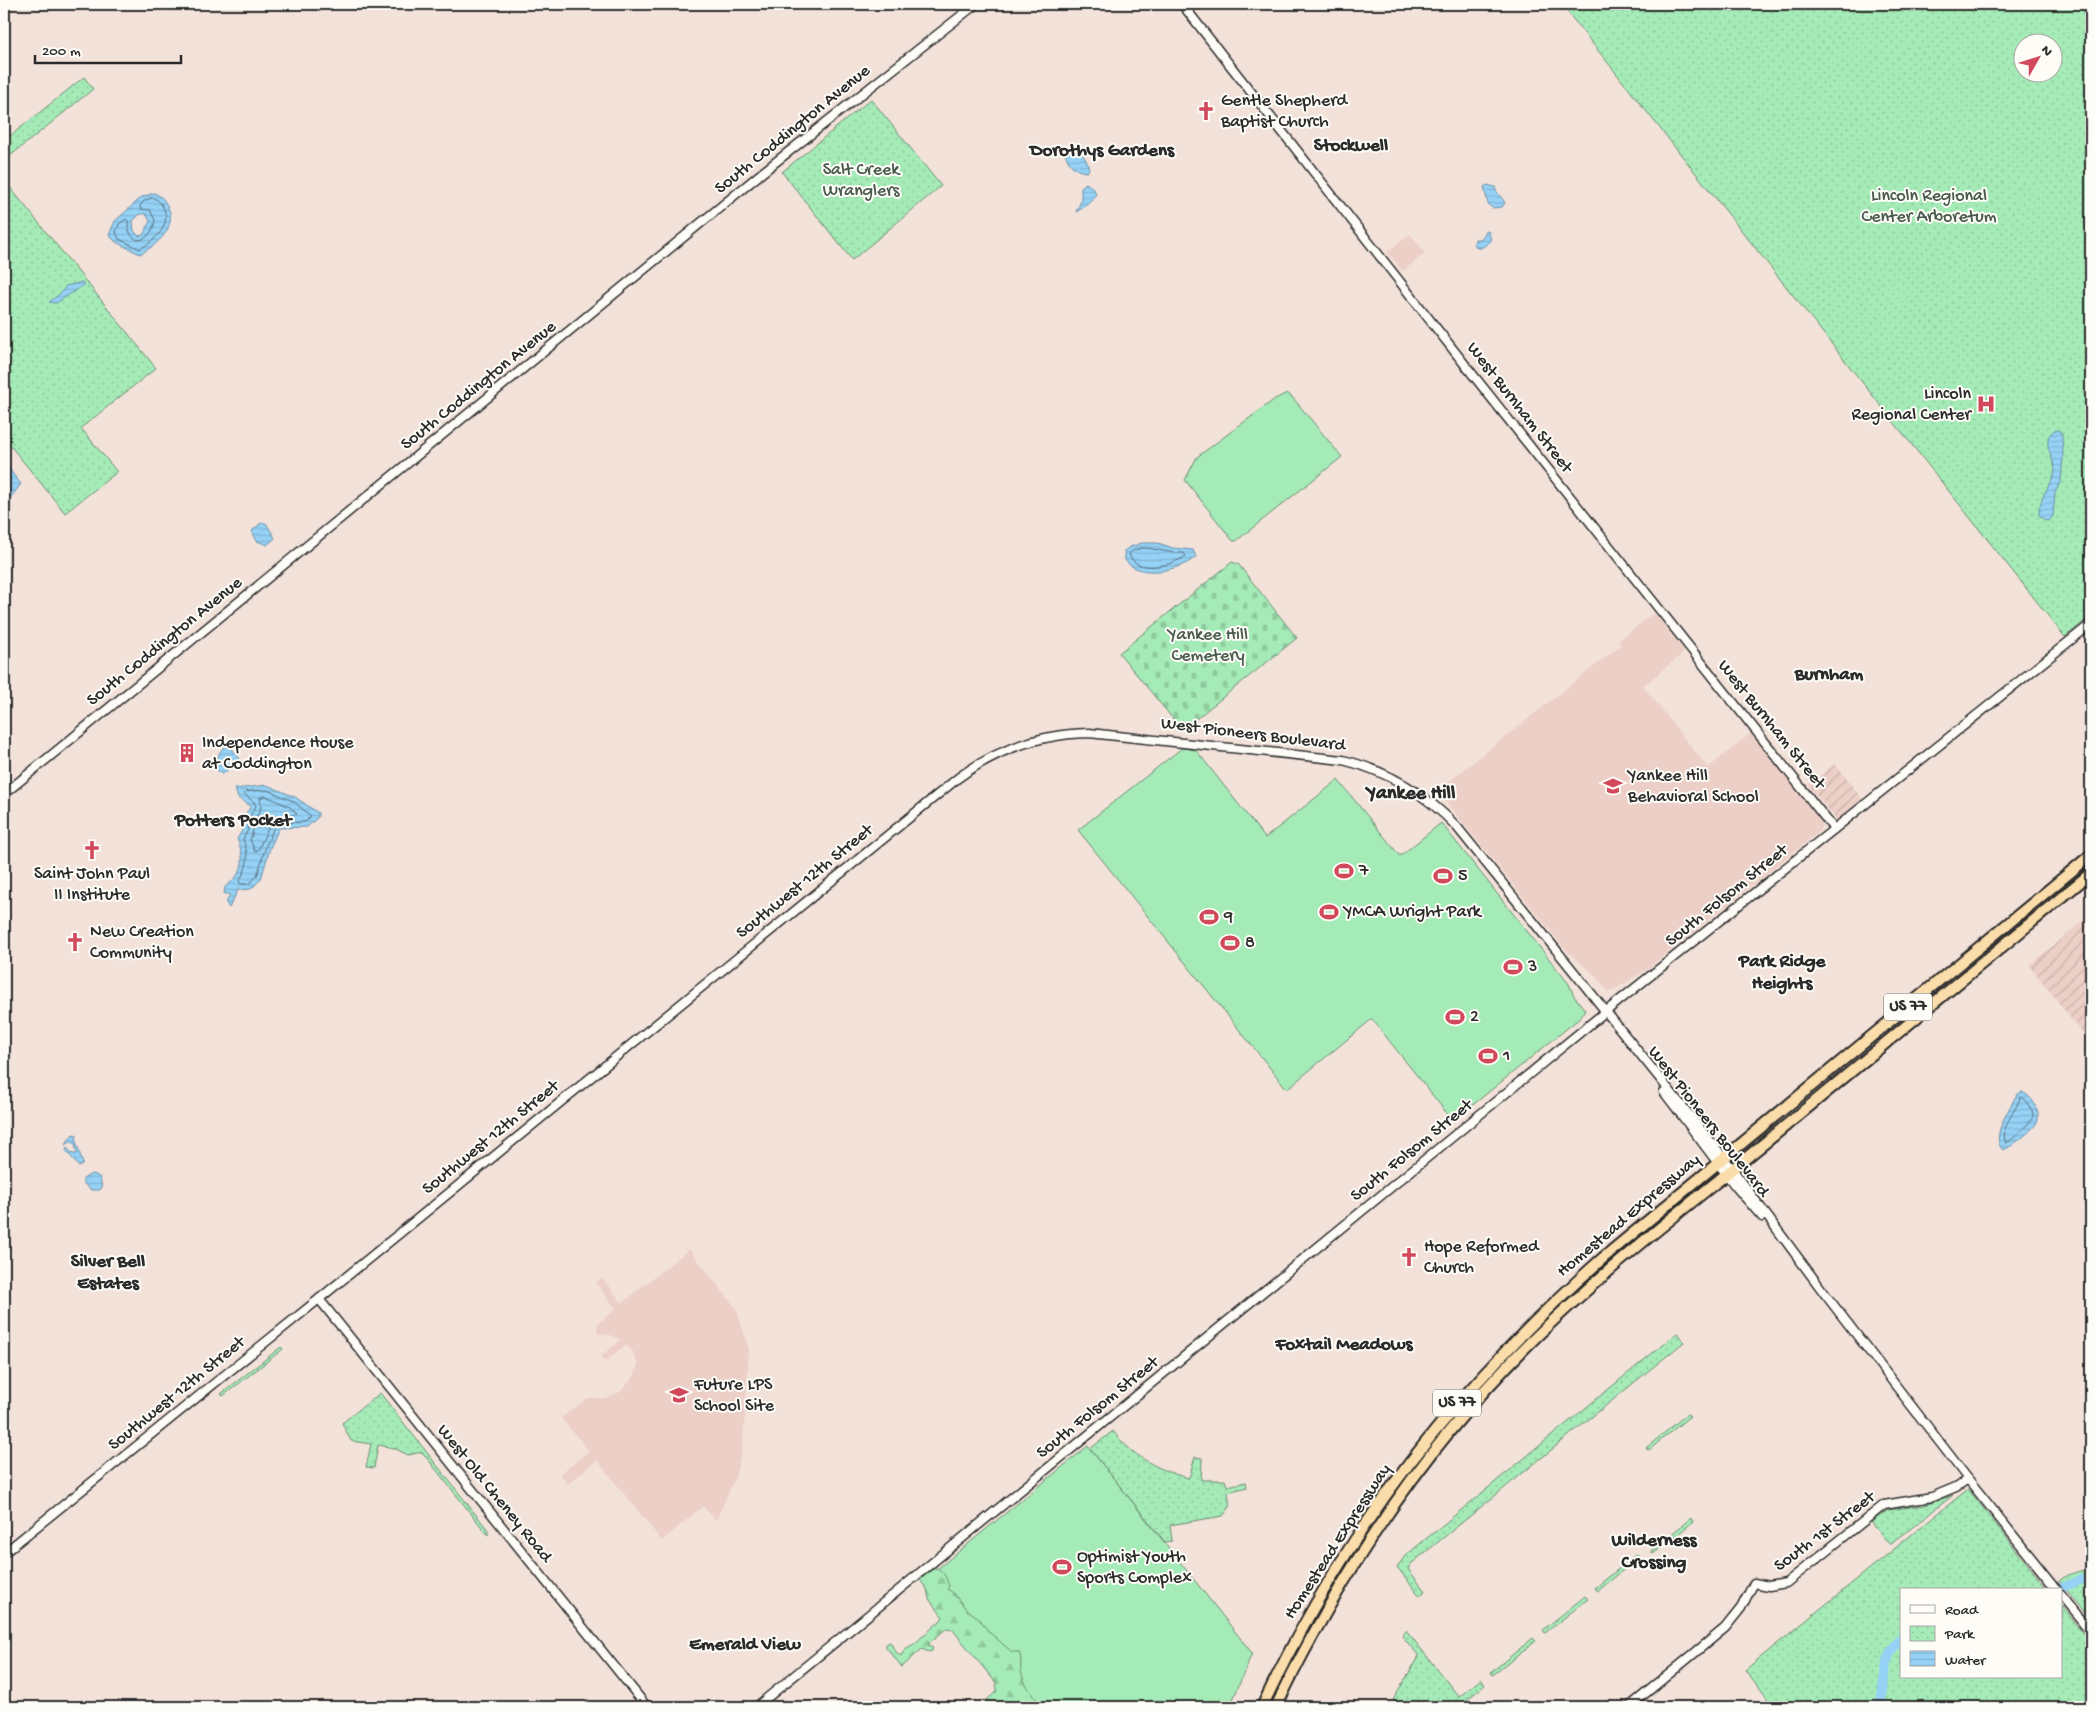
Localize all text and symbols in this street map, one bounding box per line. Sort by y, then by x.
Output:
scale bar [35,32,181,64]
north arrow [2012,32,2062,82]
text: N [2037,42,2056,60]
text: 200 m [42,43,81,61]
street label: South Coddington Avenue [711,60,876,199]
place label: Gentle Shepherd Baptist Church [1220,91,1349,133]
church icon: Gentle Shepherd Baptist Church [1195,100,1217,122]
district label: Stockwell [1314,135,1388,158]
district label: Dorothys Gardens [1028,140,1175,163]
park label: Salt Creek Wranglers [823,160,901,202]
park label: Lincoln Regional Center Arboretum [1862,186,1997,228]
street label: South Coddington Avenue [397,316,562,455]
street label: West Burnham Street [1461,338,1578,479]
place label: Lincoln Regional Center [1851,384,1973,426]
hospital icon: Lincoln Regional Center [1975,393,1997,415]
street label: South Coddington Avenue [83,572,248,711]
park label: Yankee Hill Cemetery [1166,625,1248,667]
street label: West Burnham Street [1712,656,1831,795]
district label: Burnham [1794,664,1864,687]
street label: West Pioneers Boulevard [1160,713,1348,757]
place label: Independence House at Coddington [202,733,354,775]
building icon: Independence House at Coddington [176,742,198,764]
place label: Yankee Hill Behavioral School [1626,766,1759,808]
school or university icon: Yankee Hill Behavioral School [1602,775,1624,797]
district label: Yankee Hill [1365,783,1456,806]
district label: Potters Pocket [174,810,294,833]
street label: Southwest 12th Street [732,819,879,944]
church icon: Saint John Paul II Institute [81,839,103,861]
street label: South Folsom Street [1662,839,1794,952]
sports icon: 7 [1333,860,1355,882]
place label: 7 [1358,861,1369,882]
place label: Saint John Paul II Institute [34,864,150,906]
sports icon: 5 [1432,865,1454,887]
place label: 5 [1458,866,1467,887]
sports icon: YMCA Wright Park [1318,901,1340,923]
place label: YMCA Wright Park [1342,902,1483,923]
sports icon: 9 [1198,906,1220,928]
place label: 9 [1223,907,1233,928]
place label: New Creation Community [90,922,194,964]
church icon: New Creation Community [64,931,86,953]
sports icon: 8 [1219,932,1241,954]
place label: 8 [1245,933,1255,954]
district label: Park Ridge Heights [1738,951,1826,996]
sports icon: 3 [1502,956,1524,978]
place label: 3 [1527,957,1537,978]
road number: US 77 [1884,994,1932,1020]
sports icon: 2 [1444,1006,1466,1028]
place label: 2 [1470,1007,1479,1028]
street label: West Pioneers Boulevard [1643,1042,1774,1203]
sports icon: 1 [1477,1045,1499,1067]
place label: 1 [1502,1046,1510,1067]
street label: Southwest 12th Street [418,1075,565,1200]
street label: South Folsom Street [1347,1094,1479,1207]
street label: Homestead Expressway [1553,1150,1705,1282]
place label: Hope Reformed Church [1424,1237,1540,1279]
church icon: Hope Reformed Church [1398,1246,1420,1268]
district label: Silver Bell Estates [71,1251,145,1296]
street label: Southwest 12th Street [104,1331,251,1456]
district label: Foxtail Meadows [1275,1334,1413,1357]
street label: South Folsom Street [1033,1351,1165,1464]
place label: Future LPS School Site [693,1375,775,1417]
school or university icon: Future LPS School Site [668,1384,690,1406]
road number: US 77 [1433,1390,1481,1416]
street label: West Old Cheney Road [432,1421,557,1568]
street label: Homestead Expressway [1280,1460,1396,1624]
street label: South 1st Street [1770,1486,1881,1577]
district label: Wilderness Crossing [1611,1530,1697,1575]
place label: Optimist Youth Sports Complex [1077,1547,1192,1589]
sports icon: Optimist Youth Sports Complex [1051,1556,1073,1578]
legend [1900,1588,2062,1678]
text: Road [1945,1602,1979,1620]
text: Park [1944,1626,1975,1644]
district label: Emerald View [689,1634,801,1657]
text: Water [1945,1652,1987,1670]

